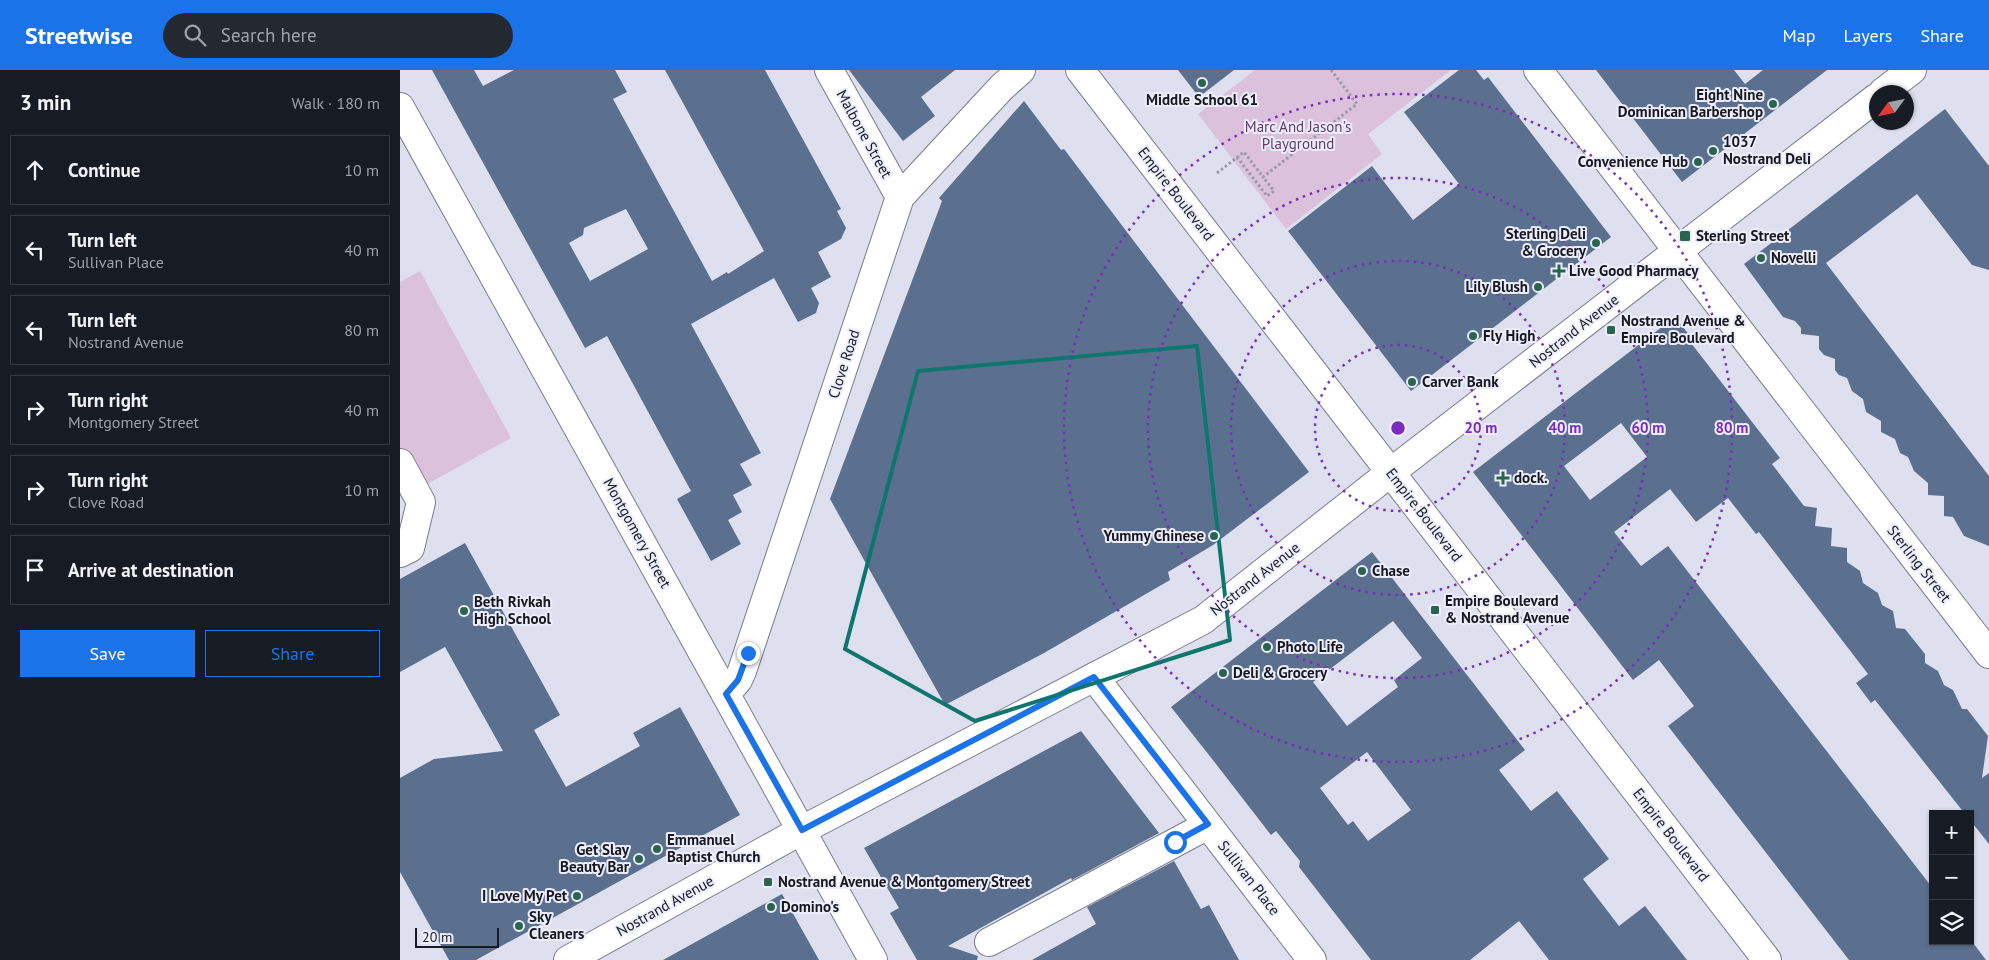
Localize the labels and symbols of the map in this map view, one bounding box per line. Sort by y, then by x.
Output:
marker: Middle School 61 [1196,77,1208,89]
place label: Eight Nine Dominican Barbershop [1618,85,1763,121]
north arrow [1869,85,1914,130]
street label: Malbone Street [832,86,896,181]
place label: Middle School 61 [1146,90,1258,109]
marker: Eight Nine Dominican Barbershop [1767,98,1779,110]
park label: Marc And Jason's Playground [1245,117,1351,153]
place label: 1037 Nostrand Deli [1723,132,1811,168]
street label: Empire Boulevard [1134,143,1219,244]
marker: 1037 Nostrand Deli [1707,145,1719,157]
place label: Convenience Hub [1578,152,1688,171]
marker: Convenience Hub [1692,156,1704,168]
place label: Sterling Deli & Grocery [1506,224,1587,260]
place label: Sterling Street [1696,226,1790,245]
marker: Sterling Street [1678,229,1692,243]
marker: Sterling Deli & Grocery [1590,237,1602,249]
place label: Novelli [1771,248,1816,267]
marker: Novelli [1755,252,1767,264]
place label: Live Good Pharmacy [1569,261,1699,280]
marker: Live Good Pharmacy [1553,265,1565,277]
place label: Lily Blush [1466,277,1528,296]
marker: Lily Blush [1532,281,1544,293]
street label: Nostrand Avenue [1525,290,1622,372]
place label: Nostrand Avenue & Empire Boulevard [1621,311,1745,347]
marker: Nostrand Avenue & Empire Boulevard [1605,324,1617,336]
place label: Fly High [1483,326,1535,345]
street label: Clove Road [823,327,864,401]
marker: Fly High [1467,330,1479,342]
place label: Carver Bank [1422,372,1499,391]
marker: Carver Bank [1406,376,1418,388]
text: 20 m [1465,418,1497,437]
text: 40 m [1549,418,1581,437]
text: 60 m [1632,418,1664,437]
text: 80 m [1716,418,1748,437]
centre of rings [1389,419,1407,437]
street label: Empire Boulevard [1382,464,1467,565]
place label: dock. [1514,468,1548,487]
marker: dock. [1496,471,1510,485]
street label: Montgomery Street [599,474,676,591]
street label: Sterling Street [1883,521,1955,606]
place label: Yummy Chinese [1102,526,1204,545]
marker: Yummy Chinese [1208,530,1220,542]
street label: Nostrand Avenue [1206,538,1303,620]
place label: Chase [1372,561,1410,580]
marker: Chase [1356,565,1368,577]
place label: Empire Boulevard & Nostrand Avenue [1445,591,1570,627]
place label: Beth Rivkah High School [474,592,552,628]
marker: Empire Boulevard & Nostrand Avenue [1429,604,1441,616]
marker: Beth Rivkah High School [458,605,470,617]
place label: Photo Life [1277,637,1343,656]
marker: Photo Life [1261,641,1273,653]
route end [737,642,760,665]
place label: Deli & Grocery [1233,663,1328,682]
marker: Deli & Grocery [1217,667,1229,679]
street label: Empire Boulevard [1629,784,1714,885]
place label: Emmanuel Baptist Church [667,830,760,866]
route start [1164,831,1187,854]
street label: Sullivan Place [1214,836,1285,919]
place label: Get Slay Beauty Bar [560,840,630,876]
marker: Emmanuel Baptist Church [651,843,663,855]
marker: Get Slay Beauty Bar [633,853,645,865]
street label: Nostrand Avenue [613,871,717,940]
place label: Nostrand Avenue & Montgomery Street [778,872,1031,891]
marker: Nostrand Avenue & Montgomery Street [762,876,774,888]
place label: I Love My Pet [482,886,568,905]
marker: I Love My Pet [571,890,583,902]
place label: Domino's [781,897,839,916]
marker: Domino's [765,901,777,913]
place label: Sky Cleaners [529,907,584,943]
marker: Sky Cleaners [513,920,525,932]
scale bar [415,925,499,948]

